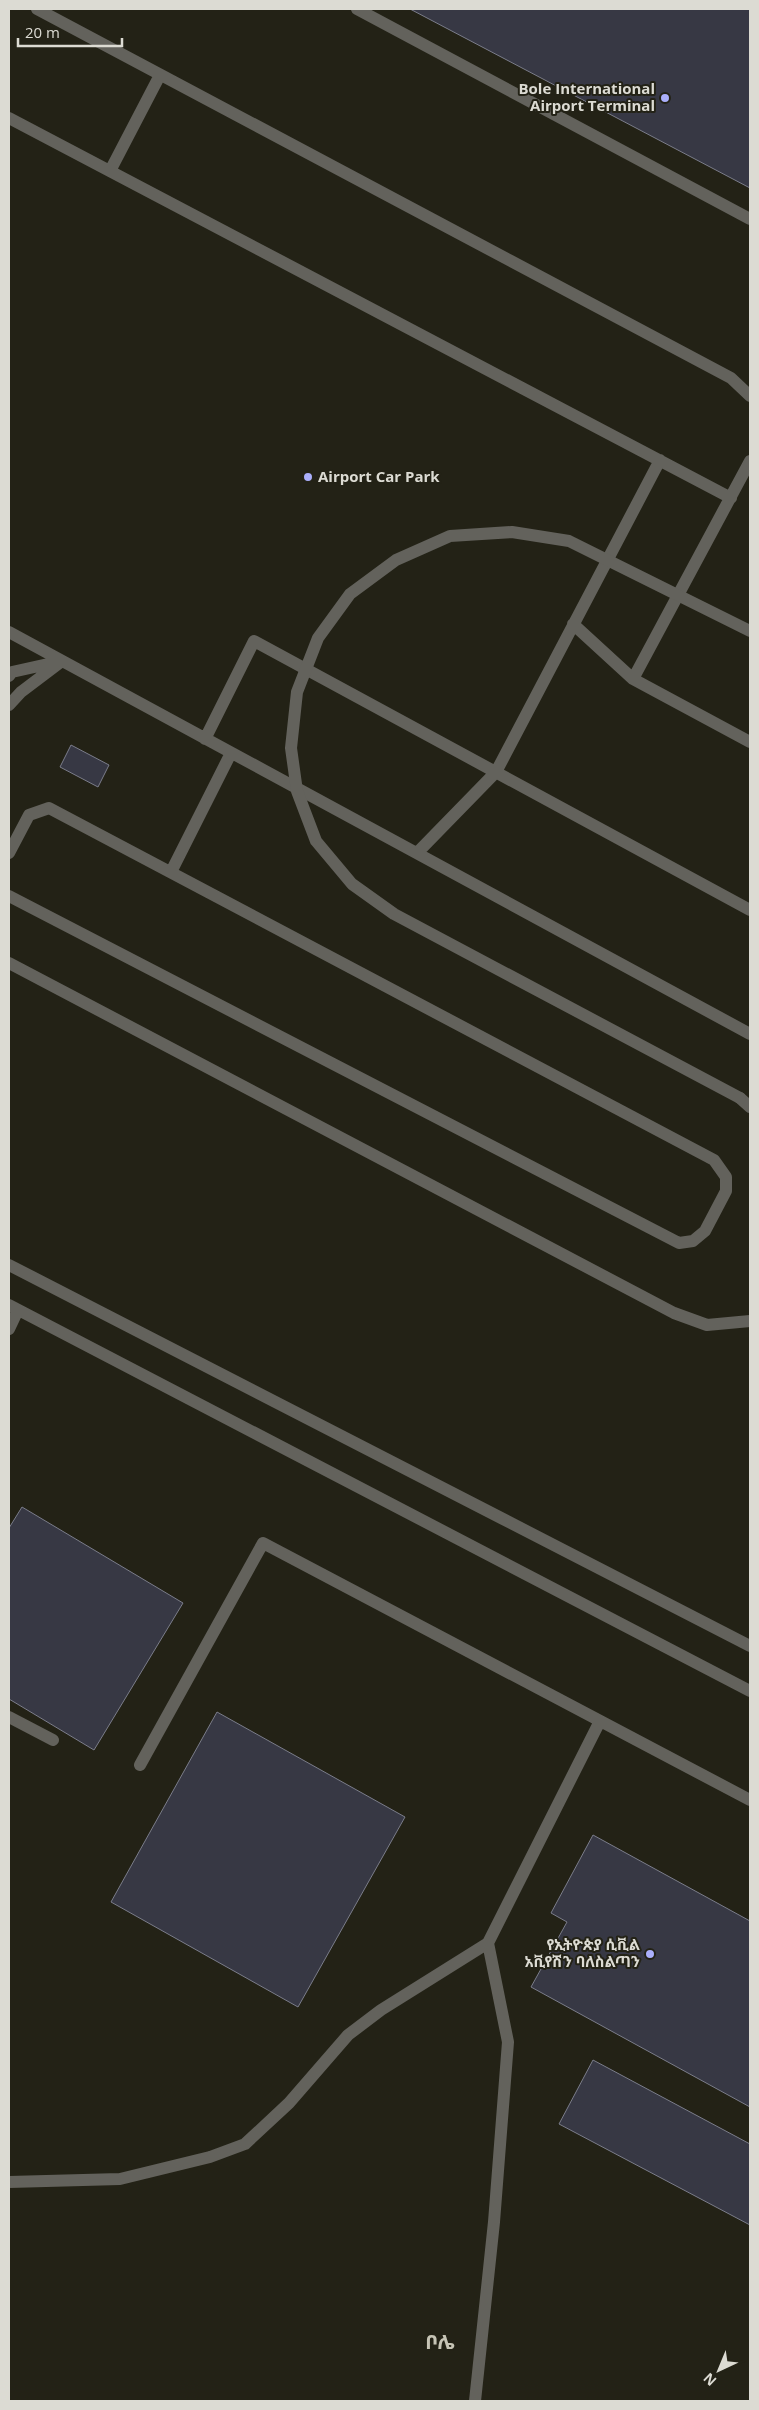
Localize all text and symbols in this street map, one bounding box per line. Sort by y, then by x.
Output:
scale bar [18,15,121,47]
text: 20 m [25,22,60,42]
place label: Bole International Airport Terminal [518,78,655,115]
marker: Bole International Airport Terminal [659,92,671,104]
place label: Airport Car Park [318,466,440,486]
marker: Airport Car Park [302,471,314,483]
place label: የኢትዮጵያ ሲቪል አቪየሽን ባለስልጣን [524,1934,640,1971]
marker: የኢትዮጵያ ሲቪል አቪየሽን ባለስልጣን [644,1948,656,1960]
district label: ቦሌ [425,2328,455,2355]
north arrow [694,2345,744,2395]
text: N [699,2369,720,2391]

